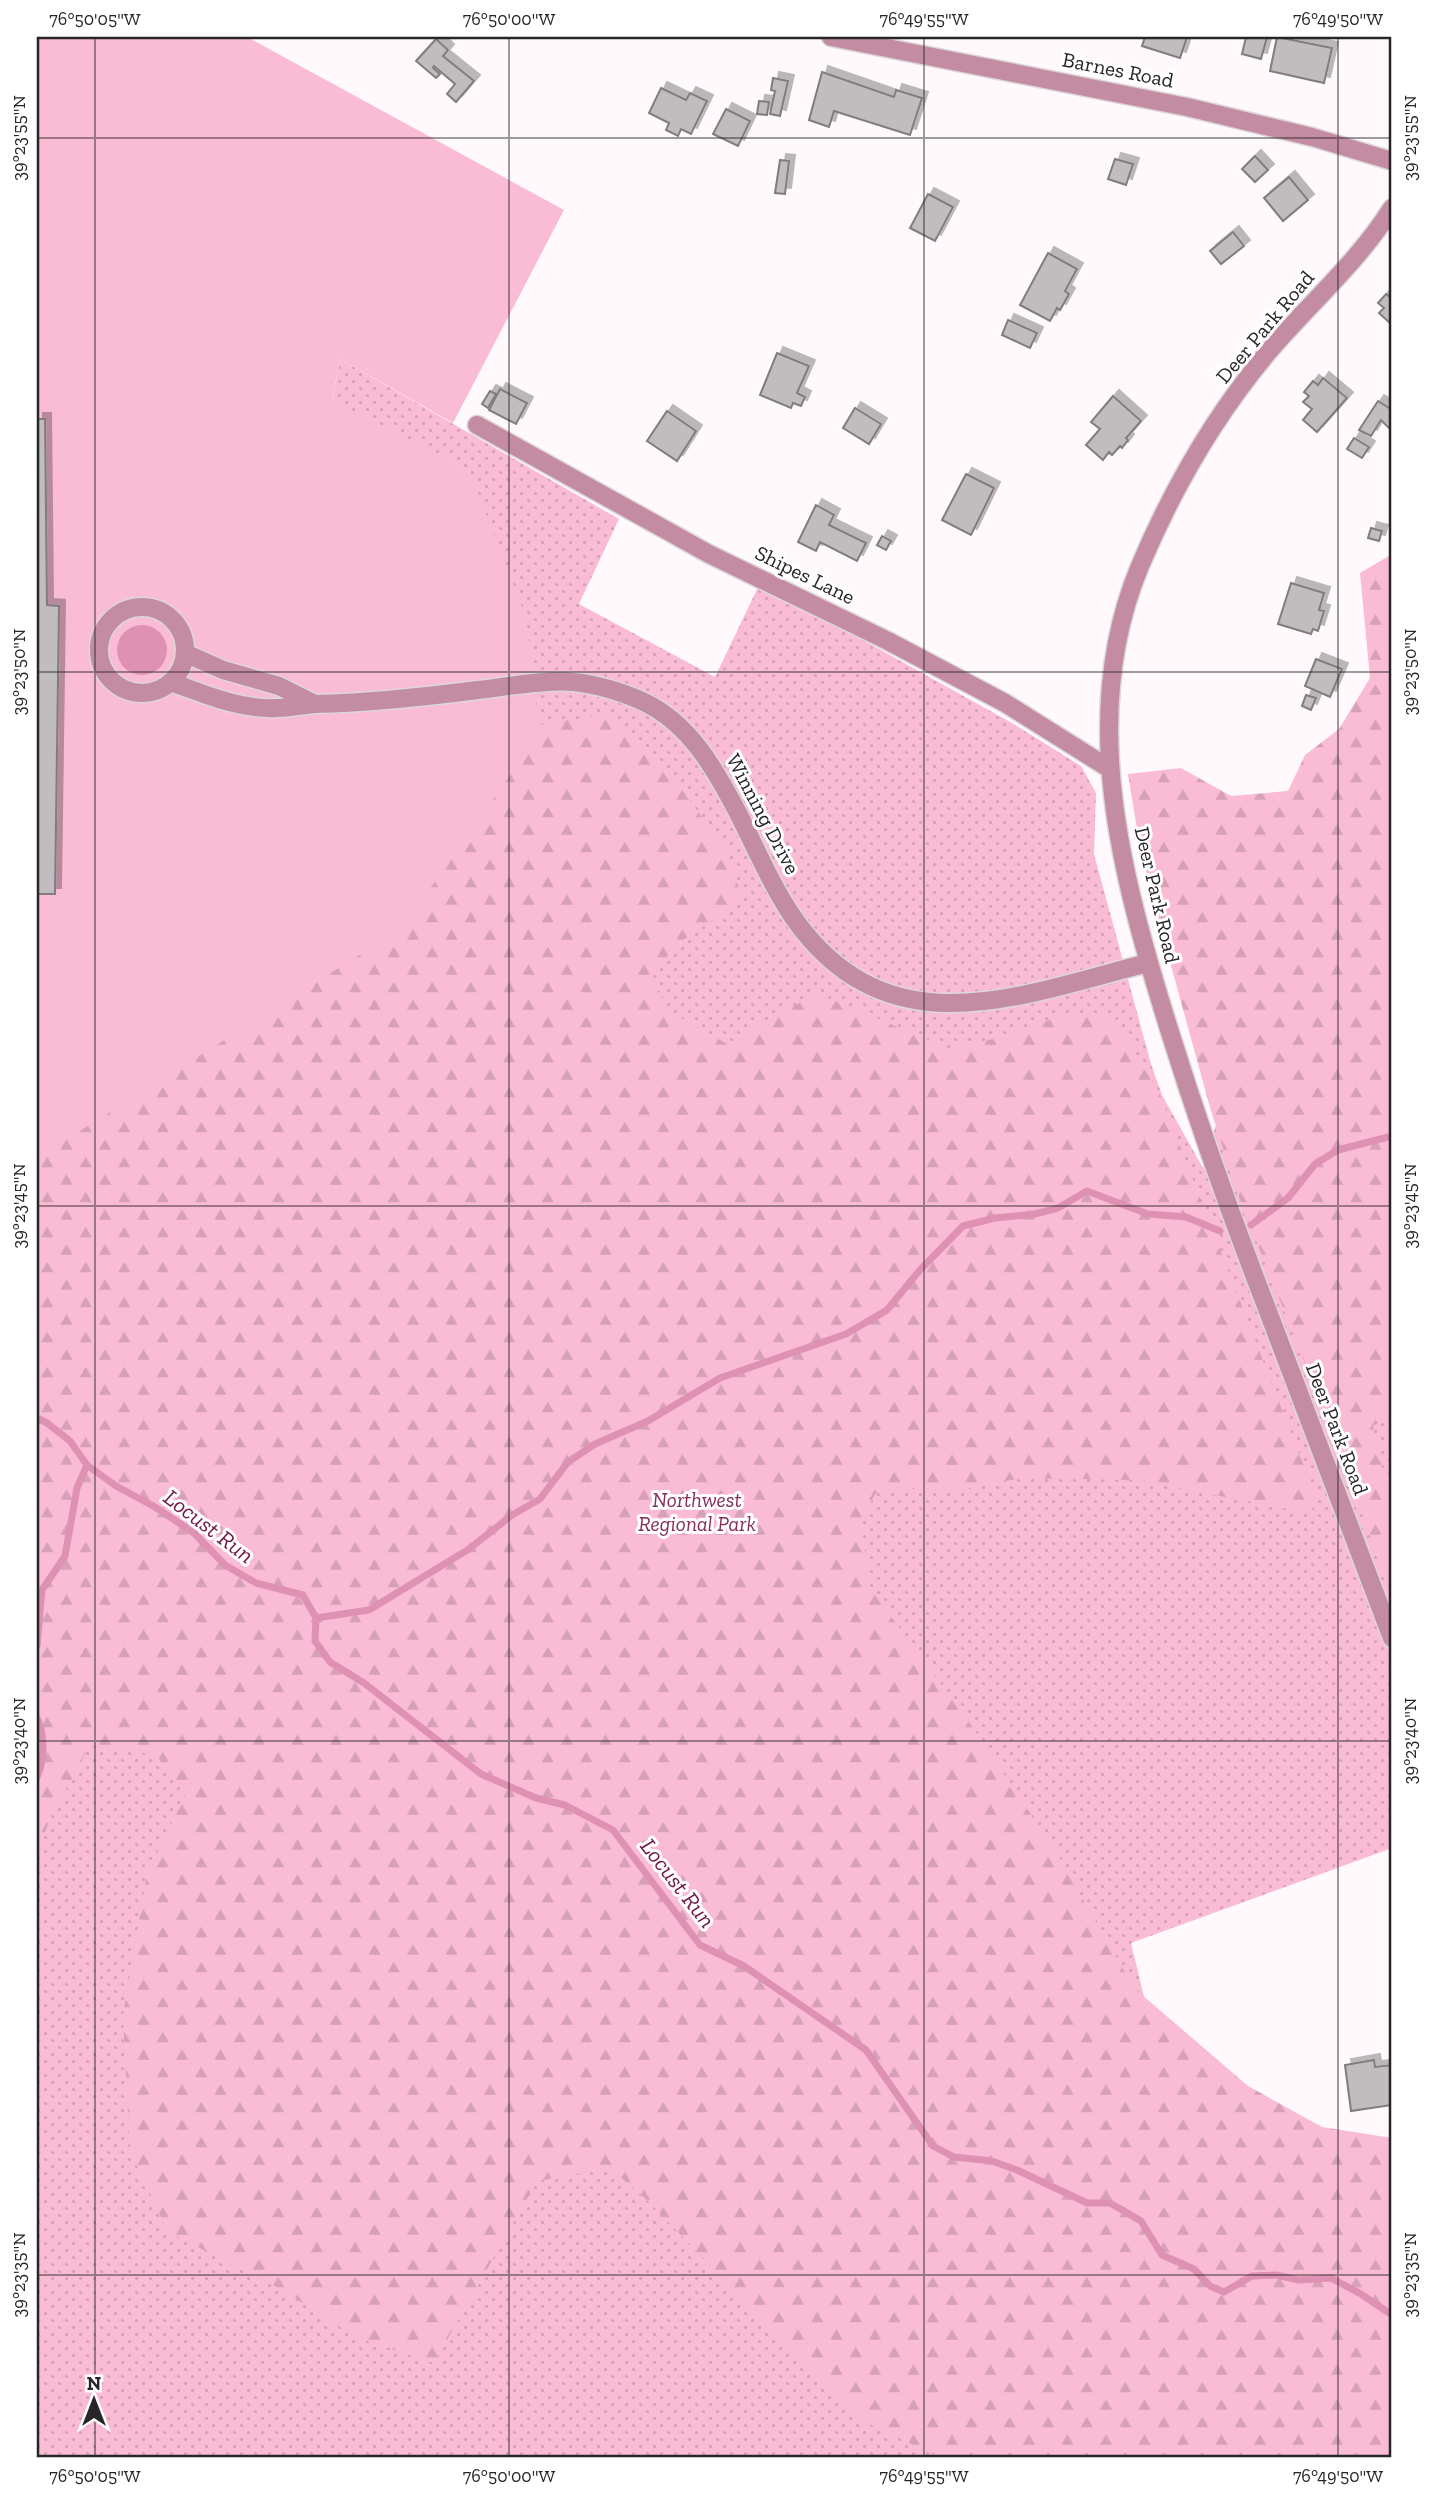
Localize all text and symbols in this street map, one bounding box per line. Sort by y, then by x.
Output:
text: 76°50'05"W [49,8,141,30]
text: 76°50'00"W [463,8,555,30]
text: 76°49'55"W [879,8,969,30]
text: 76°49'50"W [1293,8,1383,30]
street label: Barnes Road [1060,46,1176,93]
text: 39°23'55"N [8,95,30,181]
text: 39°23'55"N [1399,95,1421,181]
street label: Deer Park Road [1210,265,1319,388]
street label: Shipes Lane [751,540,859,609]
text: 39°23'50"N [8,629,30,715]
text: 39°23'50"N [1399,629,1421,715]
street label: Winning Drive [721,749,806,878]
street label: Deer Park Road [1130,824,1185,966]
text: 39°23'45"N [8,1163,30,1249]
text: 39°23'45"N [1399,1163,1421,1249]
street label: Deer Park Road [1301,1359,1374,1499]
water label: Locust Run [158,1483,260,1569]
park label: Northwest Regional Park [638,1487,756,1536]
text: 39°23'40"N [8,1698,30,1784]
text: 39°23'40"N [1399,1698,1421,1784]
water label: Locust Run [634,1833,722,1933]
text: 39°23'35"N [8,2233,30,2317]
text: 39°23'35"N [1399,2233,1421,2317]
north arrow [60,2366,130,2436]
text: N [87,2372,101,2395]
text: 76°50'05"W [49,2465,141,2487]
text: 76°50'00"W [463,2465,555,2487]
text: 76°49'55"W [879,2465,969,2487]
text: 76°49'50"W [1293,2465,1383,2487]

